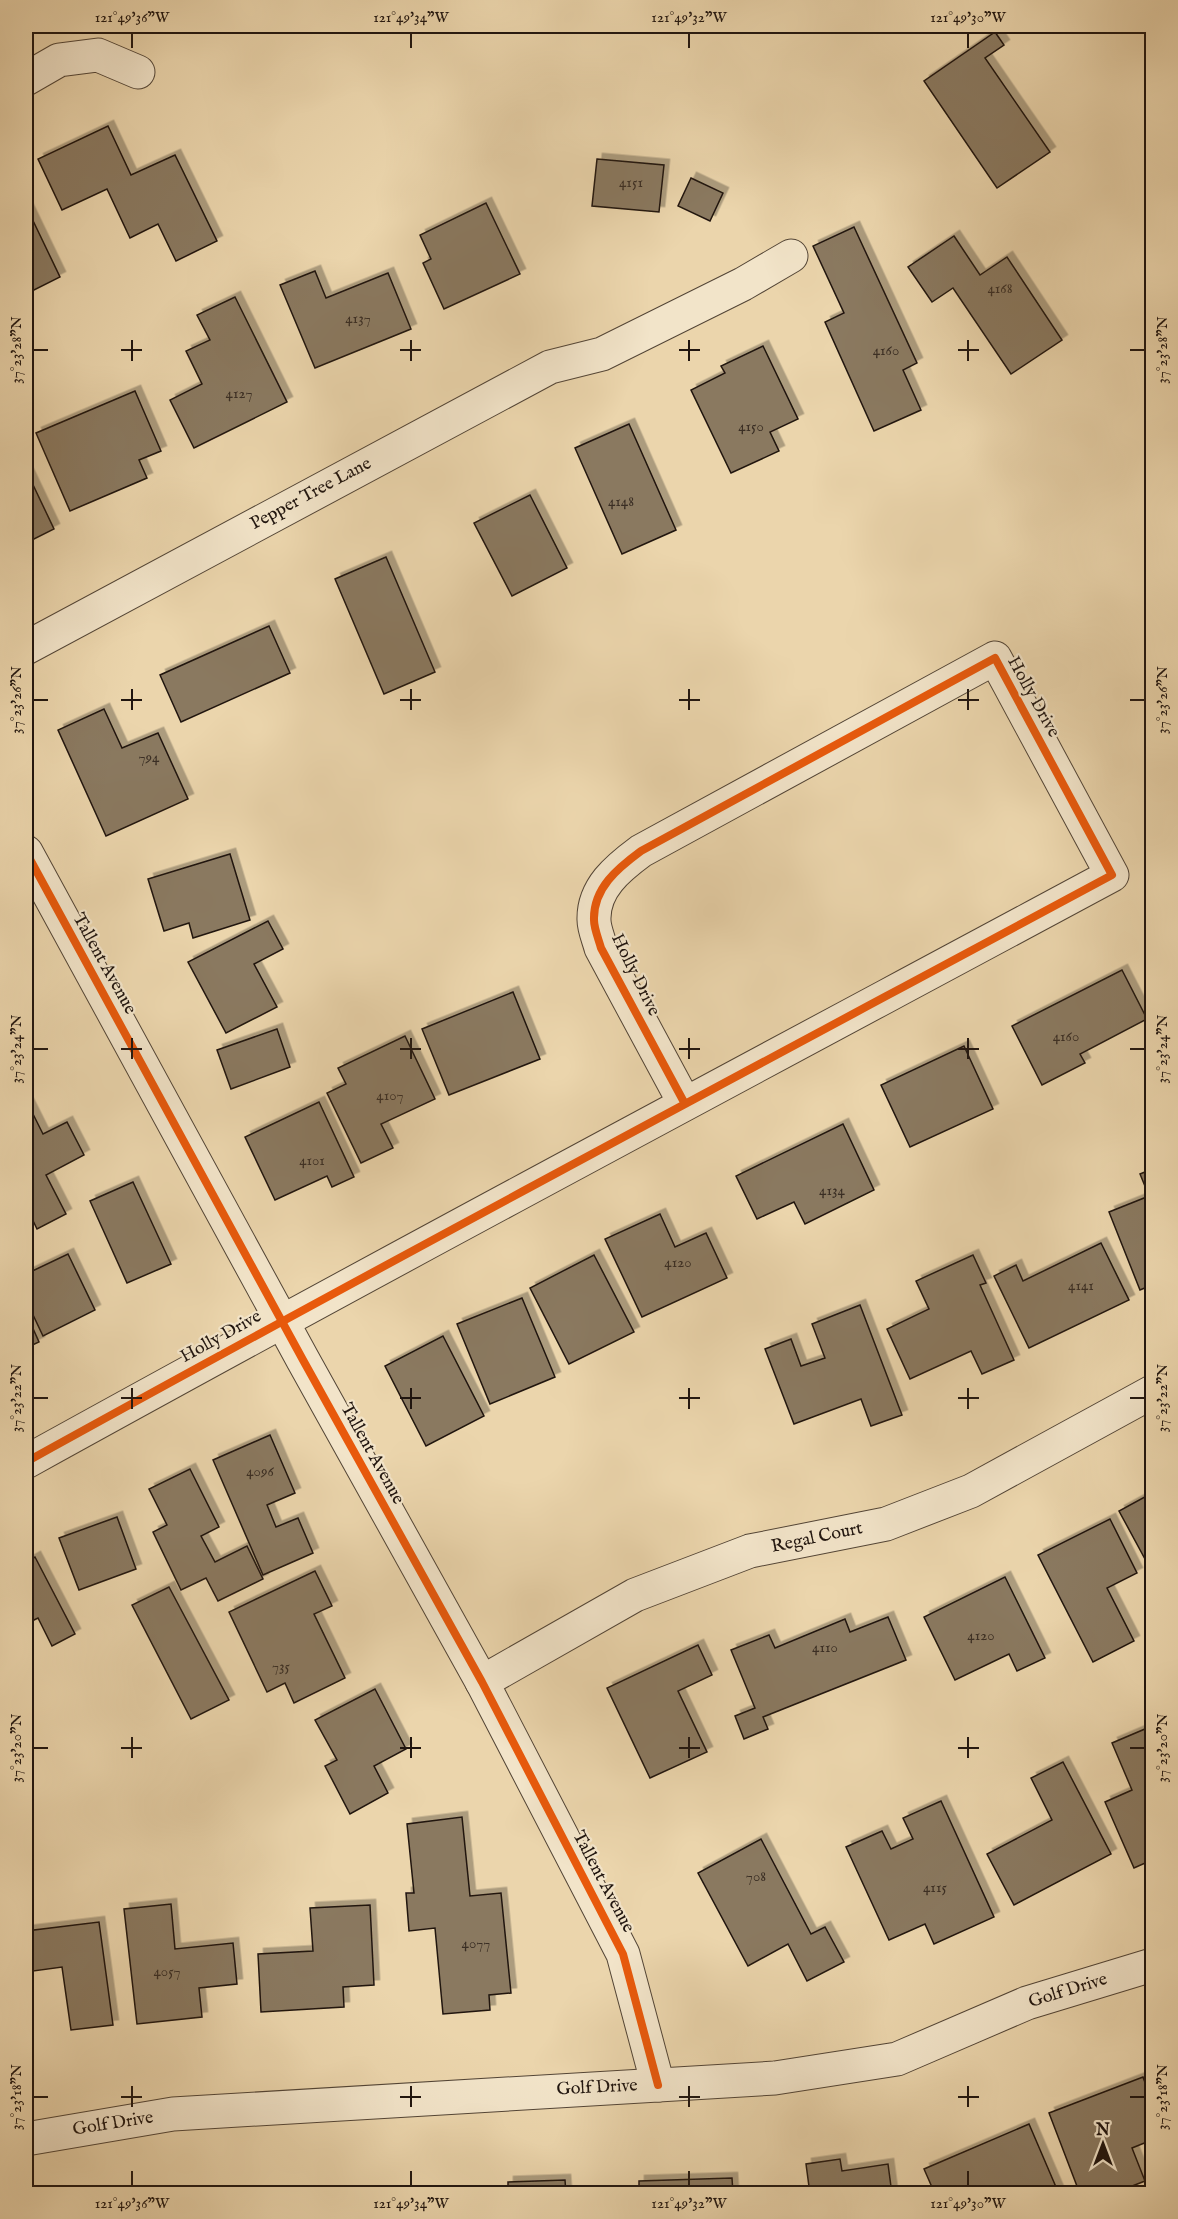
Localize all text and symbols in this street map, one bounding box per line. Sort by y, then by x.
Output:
text: 121°49'36"W [95,8,170,27]
text: 121°49'34"W [373,8,450,27]
text: 121°49'32"W [651,8,727,27]
text: 121°49'30"W [930,8,1007,27]
house number: 4151 [619,173,643,192]
house number: 4168 [987,279,1013,298]
house number: 4137 [345,309,371,328]
text: 37°23'28"N [7,316,26,384]
text: 37°23'28"N [1153,316,1172,384]
house number: 4160 [873,341,899,360]
house number: 4127 [226,384,252,403]
house number: 4150 [738,417,764,436]
street label: Pepper Tree Lane [246,452,376,536]
house number: 4148 [608,492,634,511]
street label: Holly Drive [1001,652,1065,742]
text: 37°23'26"N [7,666,26,734]
text: 37°23'26"N [1153,666,1172,734]
house number: 794 [139,748,160,767]
street label: Tallent Avenue [67,909,141,1019]
street label: Holly Drive [605,930,665,1020]
text: 37°23'24"N [7,1014,26,1083]
text: 37°23'24"N [1153,1014,1172,1083]
house number: 4160 [1053,1027,1079,1046]
house number: 4107 [376,1086,404,1105]
house number: 4101 [299,1151,325,1170]
house number: 4134 [819,1181,846,1200]
house number: 4120 [664,1253,692,1272]
house number: 4141 [1068,1276,1094,1295]
street label: Holly Drive [176,1305,266,1369]
text: 37°23'22"N [7,1364,26,1432]
text: 37°23'22"N [1153,1364,1172,1432]
street label: Tallent Avenue [335,1399,409,1509]
house number: 4096 [246,1462,274,1481]
street label: Regal Court [769,1517,865,1559]
house number: 4120 [967,1626,995,1645]
house number: 4110 [812,1638,838,1657]
house number: 735 [272,1657,291,1676]
text: 37°23'20"N [7,1713,26,1783]
text: 37°23'20"N [1153,1713,1172,1783]
street label: Tallent Avenue [567,1827,639,1937]
house number: 708 [746,1867,766,1886]
house number: 4115 [923,1878,948,1897]
house number: 4077 [462,1934,490,1953]
house number: 4057 [153,1962,181,1981]
street label: Golf Drive [1026,1968,1110,2014]
text: 37°23'18"N [7,2064,26,2130]
text: 37°23'18"N [1153,2064,1172,2130]
street label: Golf Drive [556,2074,638,2102]
street label: Golf Drive [71,2106,155,2142]
north arrow [1073,2114,1133,2174]
text: N [1095,2121,1110,2141]
text: 121°49'36"W [95,2194,170,2213]
text: 121°49'34"W [373,2194,450,2213]
text: 121°49'32"W [651,2194,727,2213]
text: 121°49'30"W [930,2194,1007,2213]

